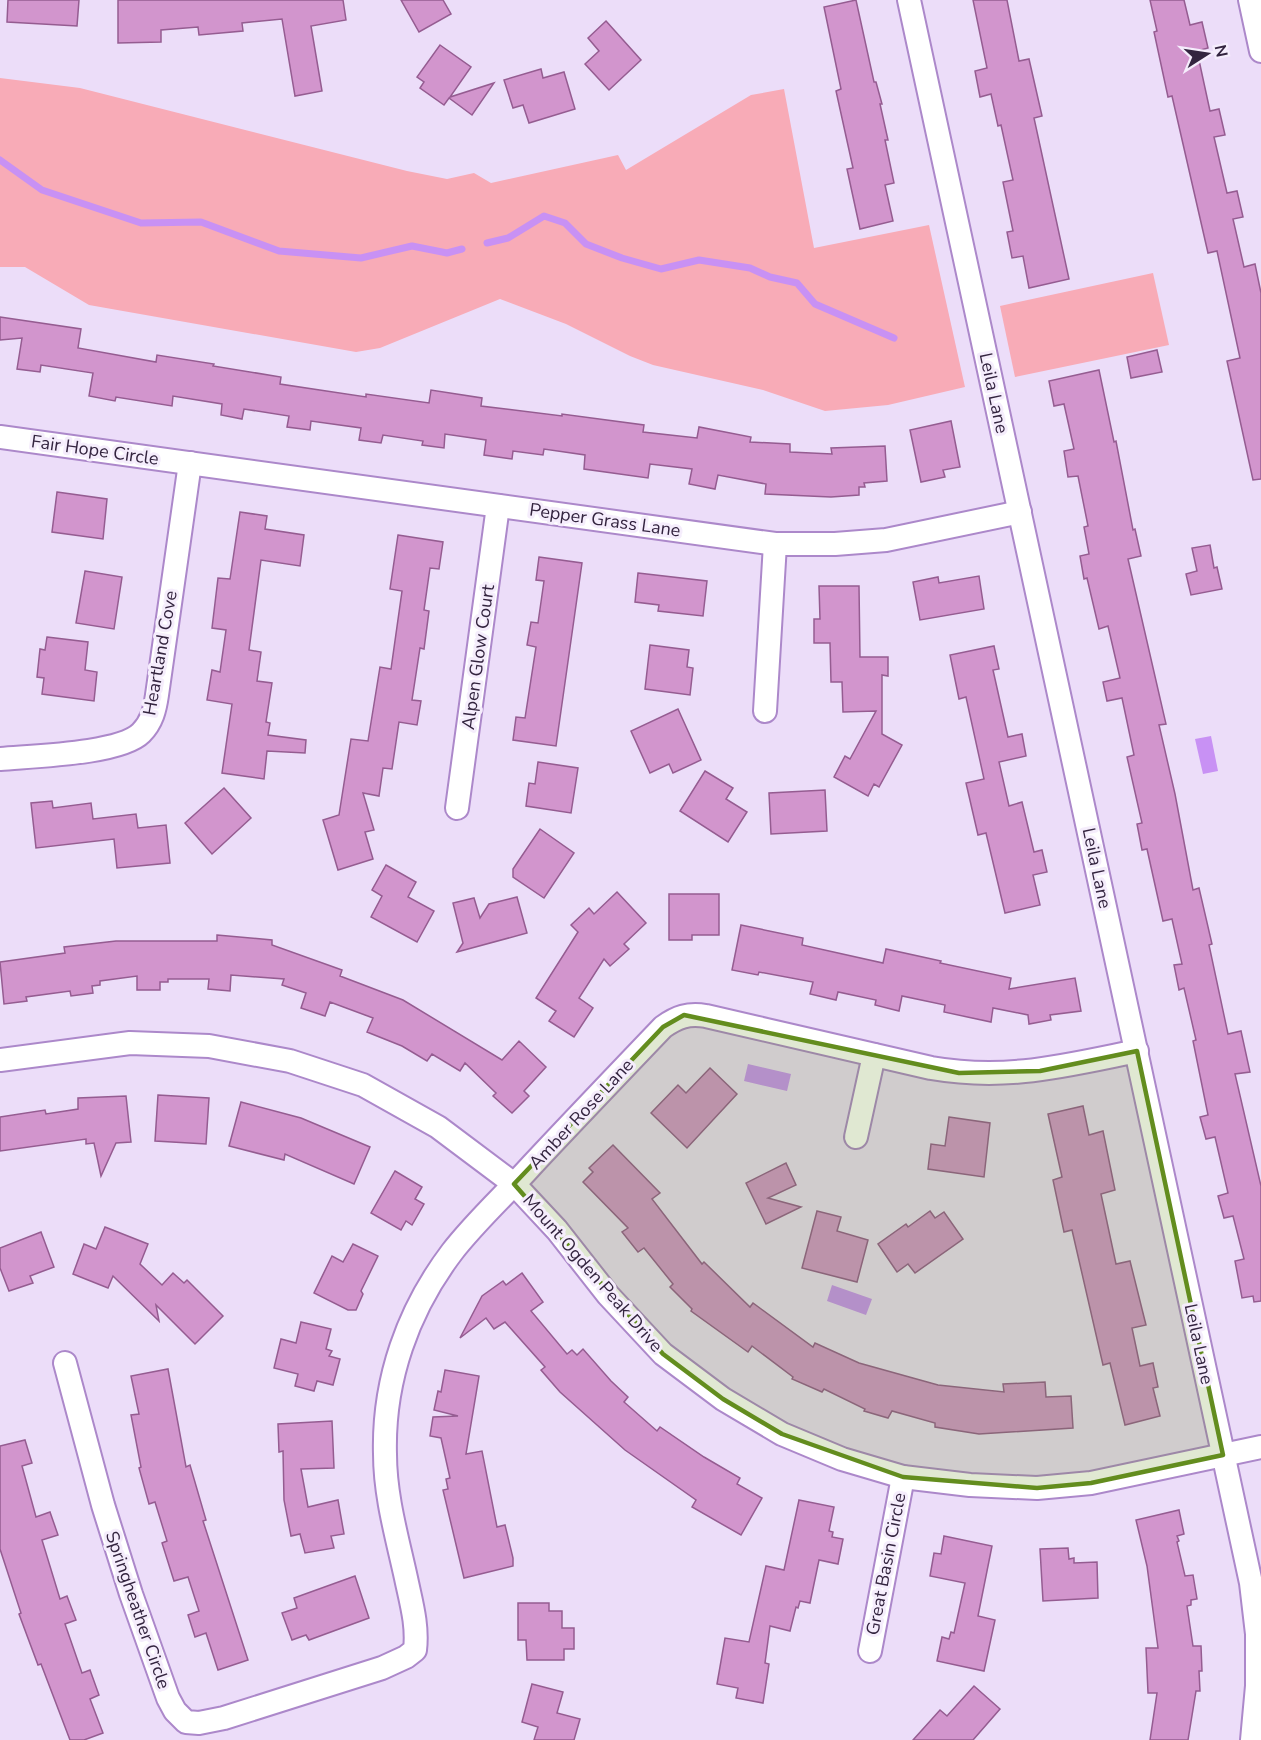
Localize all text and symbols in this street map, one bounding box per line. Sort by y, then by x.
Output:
north arrow [1177,24,1237,84]
text: N [1209,43,1233,59]
street label: Leila Lane [974,350,1014,436]
street label: Fair Hope Circle [30,429,160,471]
street label: Pepper Grass Lane [528,498,682,542]
street label: Alpen Glow Court [456,582,500,731]
street label: Heartland Cove [137,589,183,717]
street label: Leila Lane [1077,825,1117,911]
street label: Amber Rose Lane [523,1053,639,1175]
street label: Mount Ogden Peak Drive [518,1189,668,1357]
street label: Leila Lane [1179,1301,1219,1387]
street label: Great Basin Circle [860,1491,912,1637]
street label: Springheather Circle [100,1528,176,1692]

